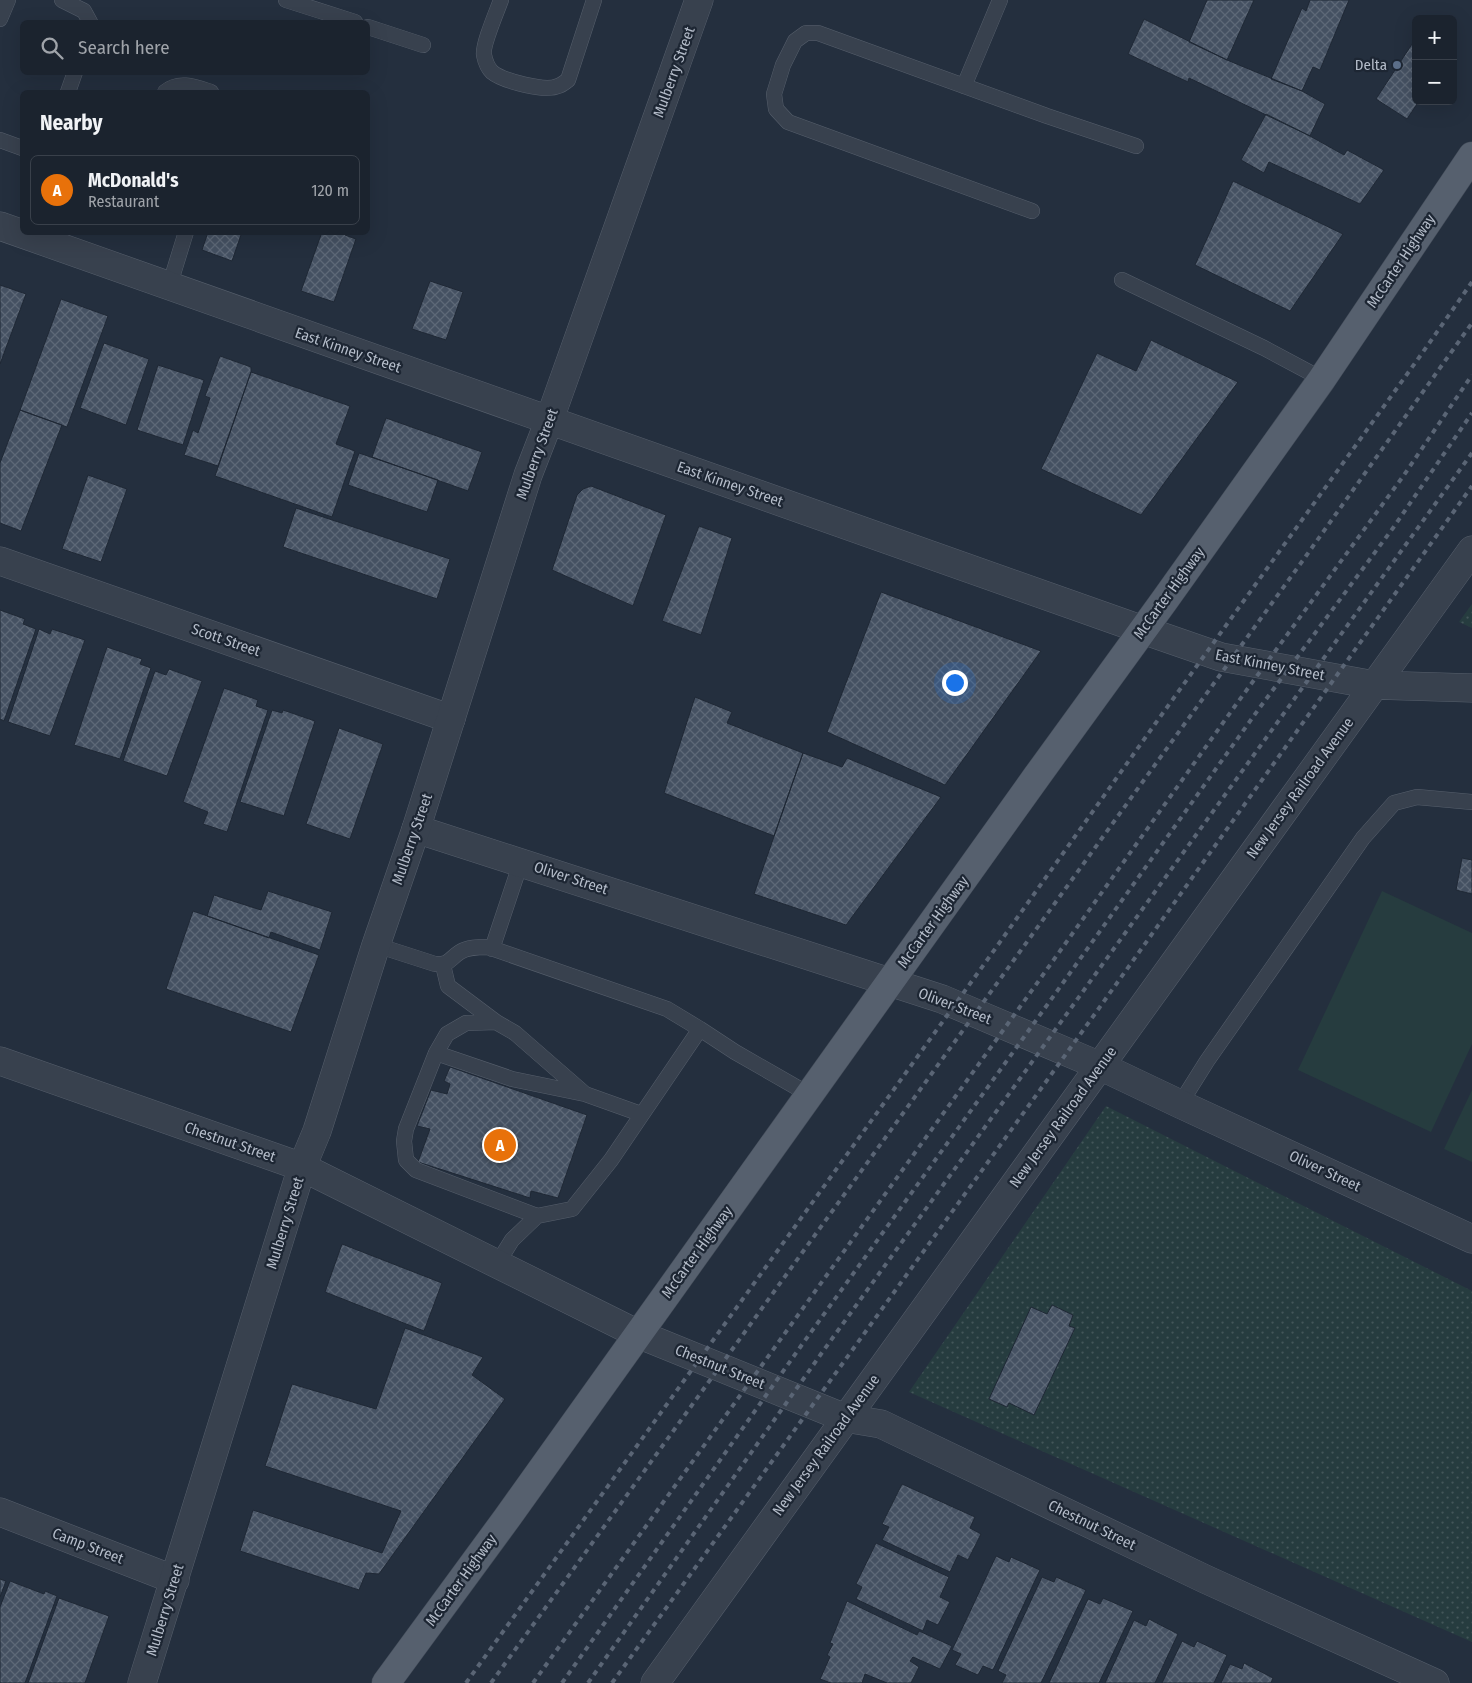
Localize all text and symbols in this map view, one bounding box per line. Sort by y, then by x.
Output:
map controls [1412,15,1457,105]
button: + [1412,15,1457,60]
search box [20,20,370,75]
street label: Mulberry Street [649,24,699,120]
icon: search [38,34,66,62]
text: Search here [78,36,170,59]
place label: Delta [1355,56,1387,74]
marker: Delta [1391,59,1403,71]
button: − [1412,60,1457,105]
text: Nearby [40,110,102,136]
text: McDonald's [88,169,178,192]
text: A [53,181,61,200]
text: 120 m [311,181,349,200]
text: Restaurant [88,192,159,211]
street label: McCarter Highway [1363,210,1439,311]
street label: East Kinney Street [293,323,403,377]
street label: Mulberry Street [512,406,562,502]
street label: East Kinney Street [675,457,785,511]
street label: McCarter Highway [1130,543,1209,642]
street label: Scott Street [189,620,263,660]
street label: East Kinney Street [1214,646,1326,684]
your location [942,670,968,696]
street label: New Jersey Railroad Avenue [1243,714,1357,862]
street label: Mulberry Street [388,791,436,887]
street label: Oliver Street [532,858,610,898]
street label: McCarter Highway [894,872,973,971]
street label: Oliver Street [916,984,994,1028]
street label: New Jersey Railroad Avenue [1006,1043,1120,1191]
street label: Chestnut Street [182,1118,278,1166]
pin: A [484,1126,516,1164]
street label: Oliver Street [1286,1147,1364,1195]
street label: Mulberry Street [262,1175,308,1271]
street label: McCarter Highway [658,1202,737,1301]
street label: Chestnut Street [673,1341,768,1393]
street label: New Jersey Railroad Avenue [769,1371,883,1519]
street label: Chestnut Street [1045,1496,1139,1554]
street label: Camp Street [50,1524,126,1568]
street label: McCarter Highway [422,1530,501,1629]
street label: Mulberry Street [142,1562,188,1658]

